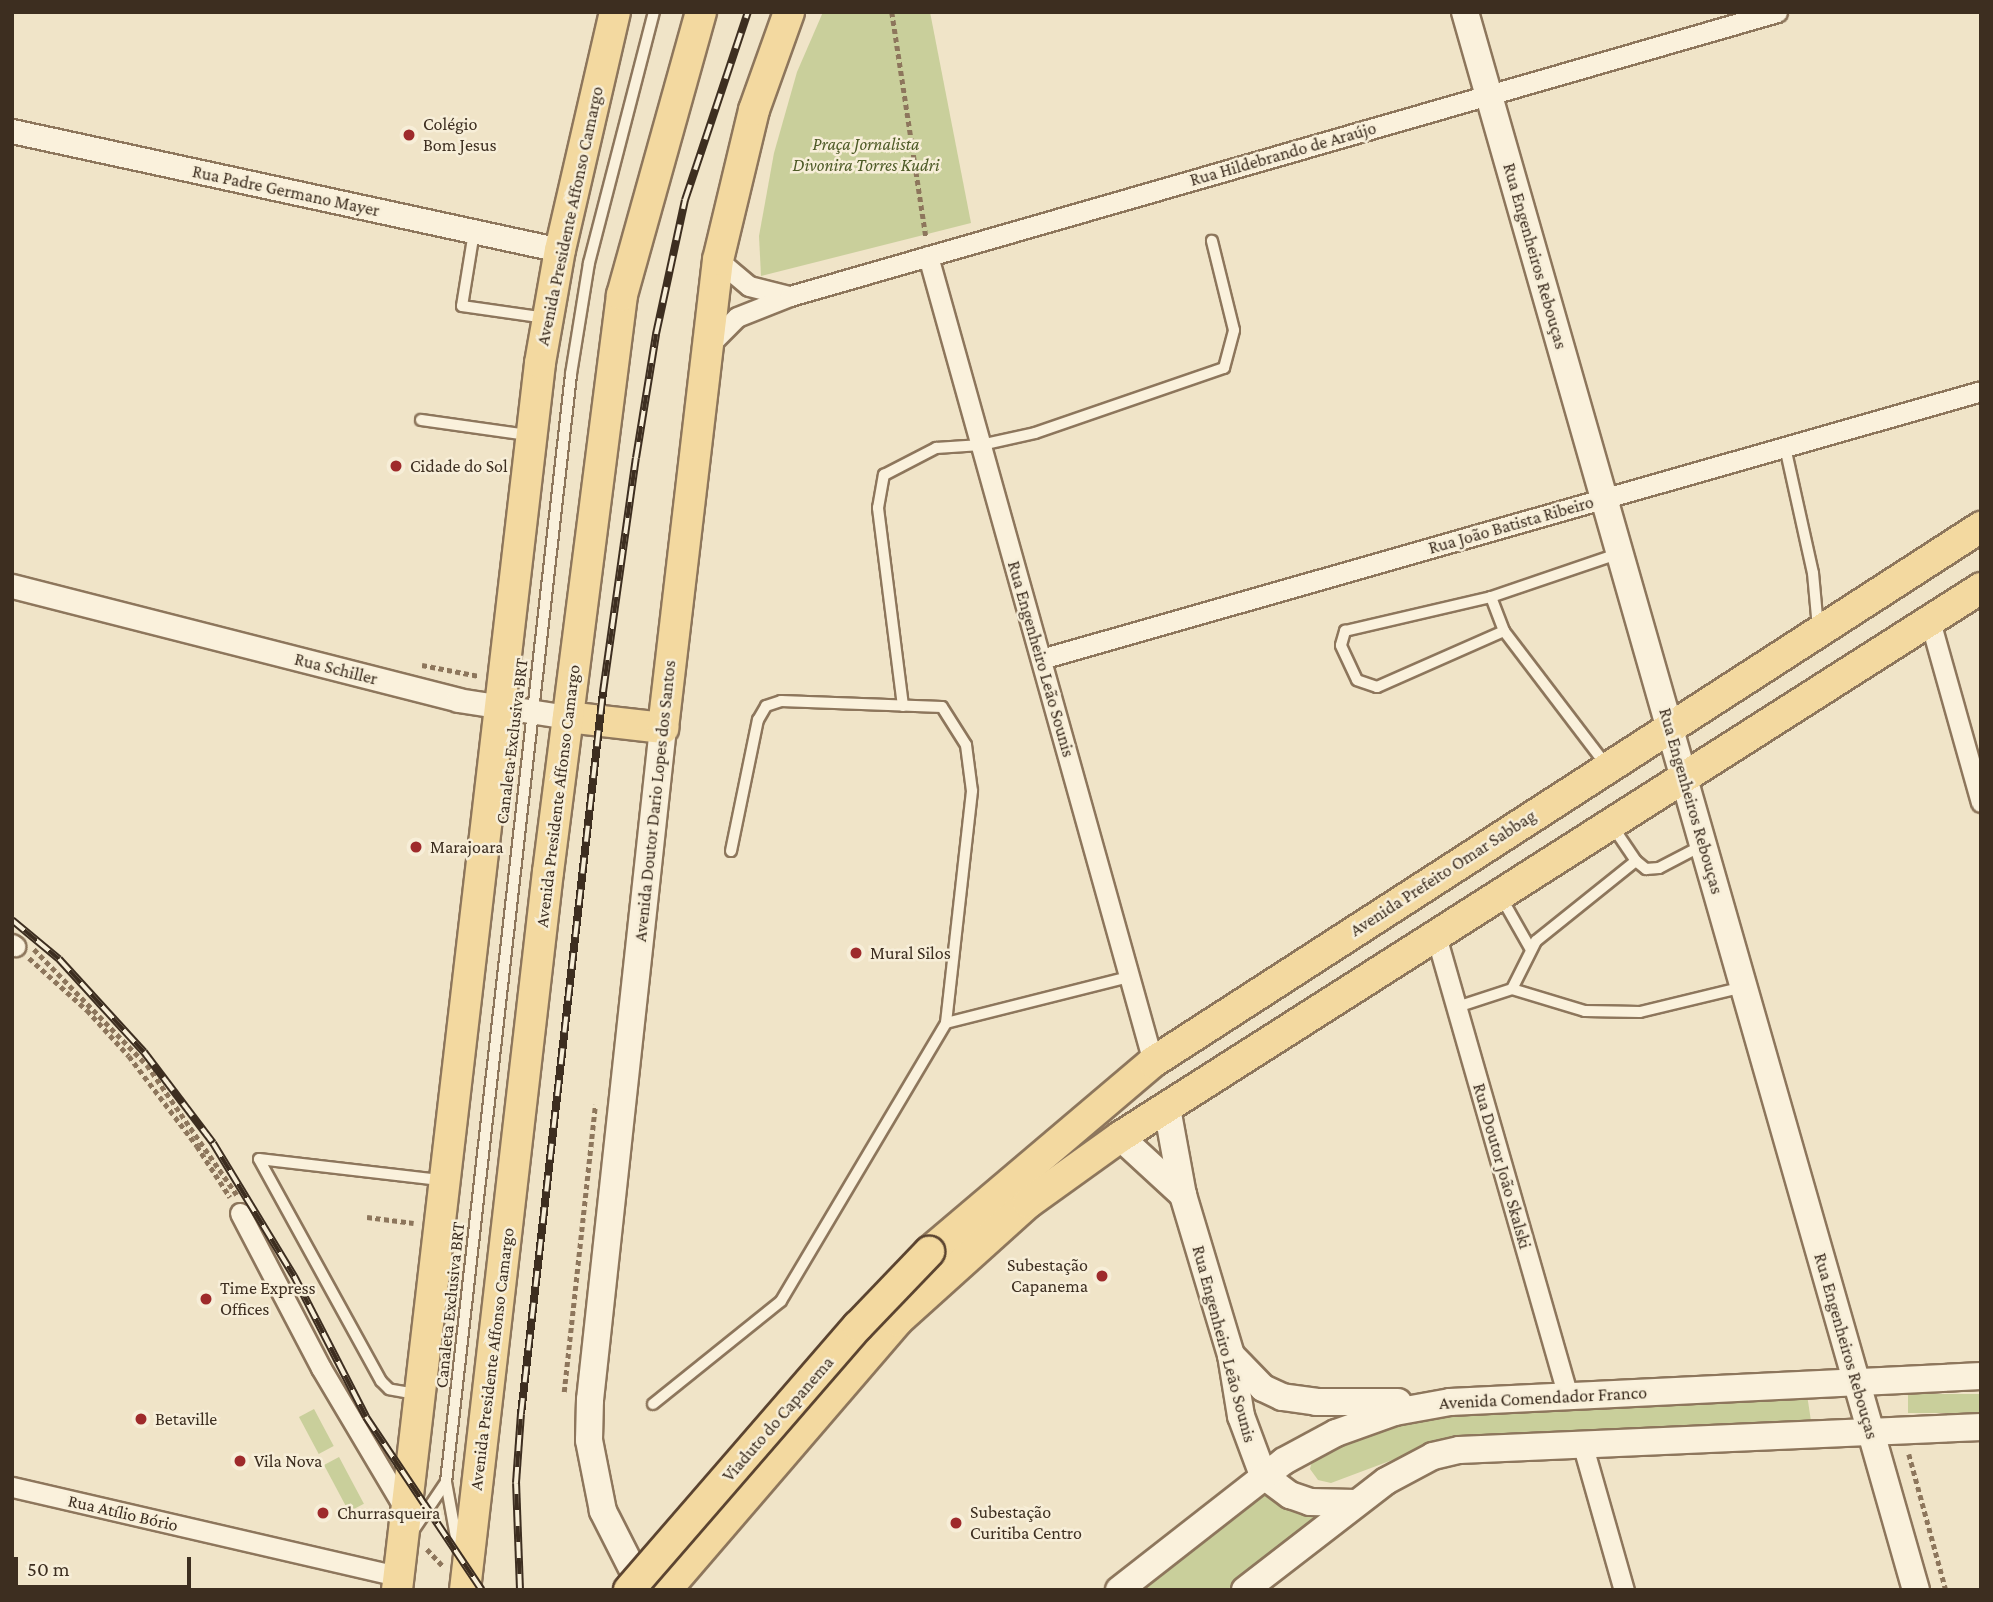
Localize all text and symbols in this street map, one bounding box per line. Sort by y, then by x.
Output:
street label: Avenida Presidente Affonso Camargo [532,84,608,348]
place label: Colégio Bom Jesus [423,114,497,156]
street label: Rua Hildebrando de Araújo [1187,117,1379,191]
marker: Colégio Bom Jesus [401,127,417,143]
park label: Praça Jornalista Divonira Torres Kudri [792,134,940,176]
street label: Rua Padre Germano Mayer [190,161,382,221]
street label: Rua Engenheiros Rebouças [1498,161,1572,351]
place label: Cidade do Sol [410,455,508,477]
marker: Cidade do Sol [388,458,404,474]
street label: Rua João Batista Ribeiro [1426,491,1596,559]
street label: Rua Engenheiro Leão Sounis [1003,558,1079,760]
street label: Rua Schiller [292,648,380,690]
street label: Canaleta Exclusiva BRT [491,657,533,825]
street label: Avenida Doutor Dario Lopes dos Santos [629,659,681,943]
street label: Avenida Presidente Affonso Camargo [531,663,585,929]
street label: Rua Engenheiros Rebouças [1654,706,1728,896]
street label: Avenida Prefeito Omar Sabbag [1346,805,1540,941]
place label: Marajoara [430,836,504,858]
marker: Marajoara [408,839,424,855]
place label: Mural Silos [870,942,951,964]
marker: Mural Silos [848,945,864,961]
street label: Rua Doutor João Skalski [1468,1081,1536,1251]
street label: Canaleta Exclusiva BRT [431,1221,469,1389]
street label: Avenida Presidente Affonso Camargo [465,1226,519,1492]
street label: Rua Engenheiro Leão Sounis [1187,1243,1261,1445]
street label: Rua Engenheiros Rebouças [1809,1251,1883,1441]
place label: Subestação Capanema [1007,1255,1088,1298]
marker: Subestação Capanema [1094,1268,1110,1284]
place label: Time Express Offices [220,1278,316,1320]
marker: Time Express Offices [198,1291,214,1307]
street label: Viaduto do Capanema [718,1352,838,1486]
street label: Avenida Comendador Franco [1439,1382,1647,1414]
place label: Betaville [155,1408,217,1430]
marker: Betaville [133,1411,149,1427]
place label: Vila Nova [254,1450,322,1472]
marker: Vila Nova [232,1453,248,1469]
street label: Rua Atílio Bório [66,1490,180,1536]
place label: Churrasqueira [337,1502,440,1524]
place label: Subestação Curitiba Centro [970,1502,1082,1544]
marker: Churrasqueira [315,1505,331,1521]
marker: Subestação Curitiba Centro [948,1515,964,1531]
scale bar [18,1542,194,1586]
text: 50 m [27,1557,70,1581]

